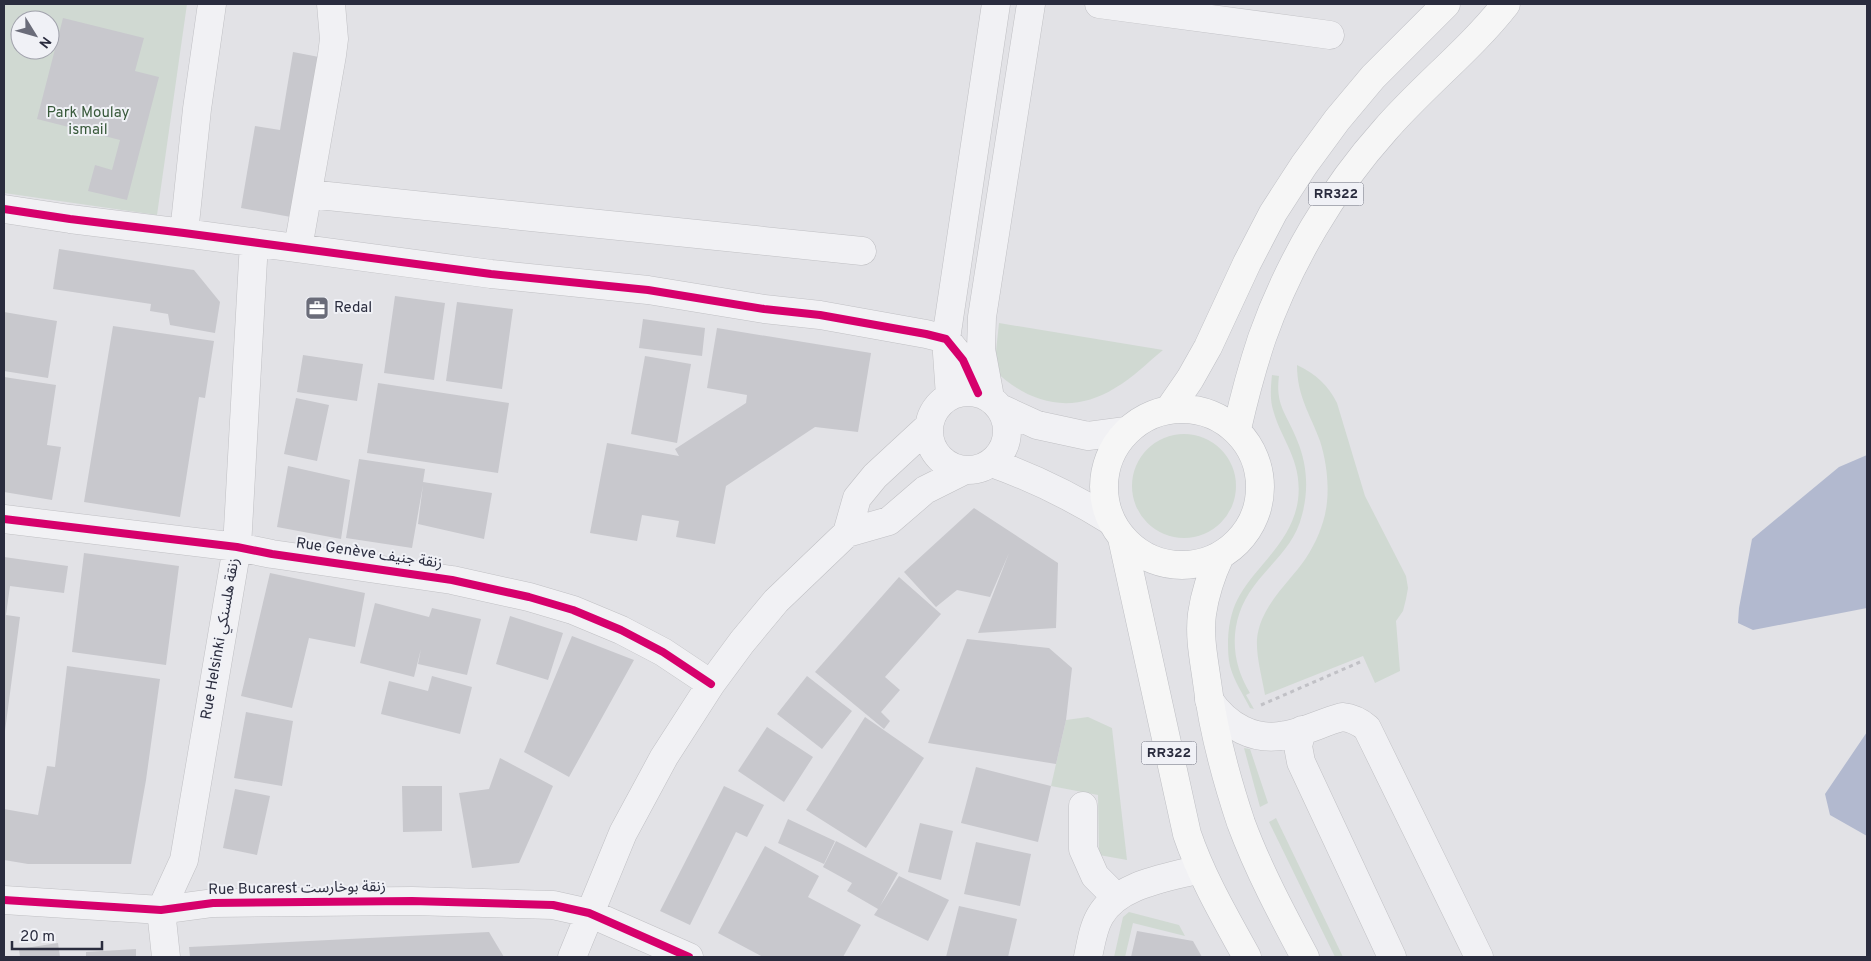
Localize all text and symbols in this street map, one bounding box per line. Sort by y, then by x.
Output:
north arrow [10,10,60,60]
text: N [34,33,54,51]
park label: Park Moulay ismail [46,104,130,140]
road number: RR322 [1308,182,1364,205]
office icon: Redal [304,295,330,321]
place label: Redal [334,299,372,318]
street label: Rue Genève زنقة جنيف [295,534,443,574]
street label: Rue Helsinki زنقة هلسنكي [197,557,245,721]
road number: RR322 [1142,741,1196,764]
street label: Rue Bucarest زنقة بوخارست [208,878,386,900]
scale bar [12,918,102,950]
text: 20 m [20,928,55,947]

